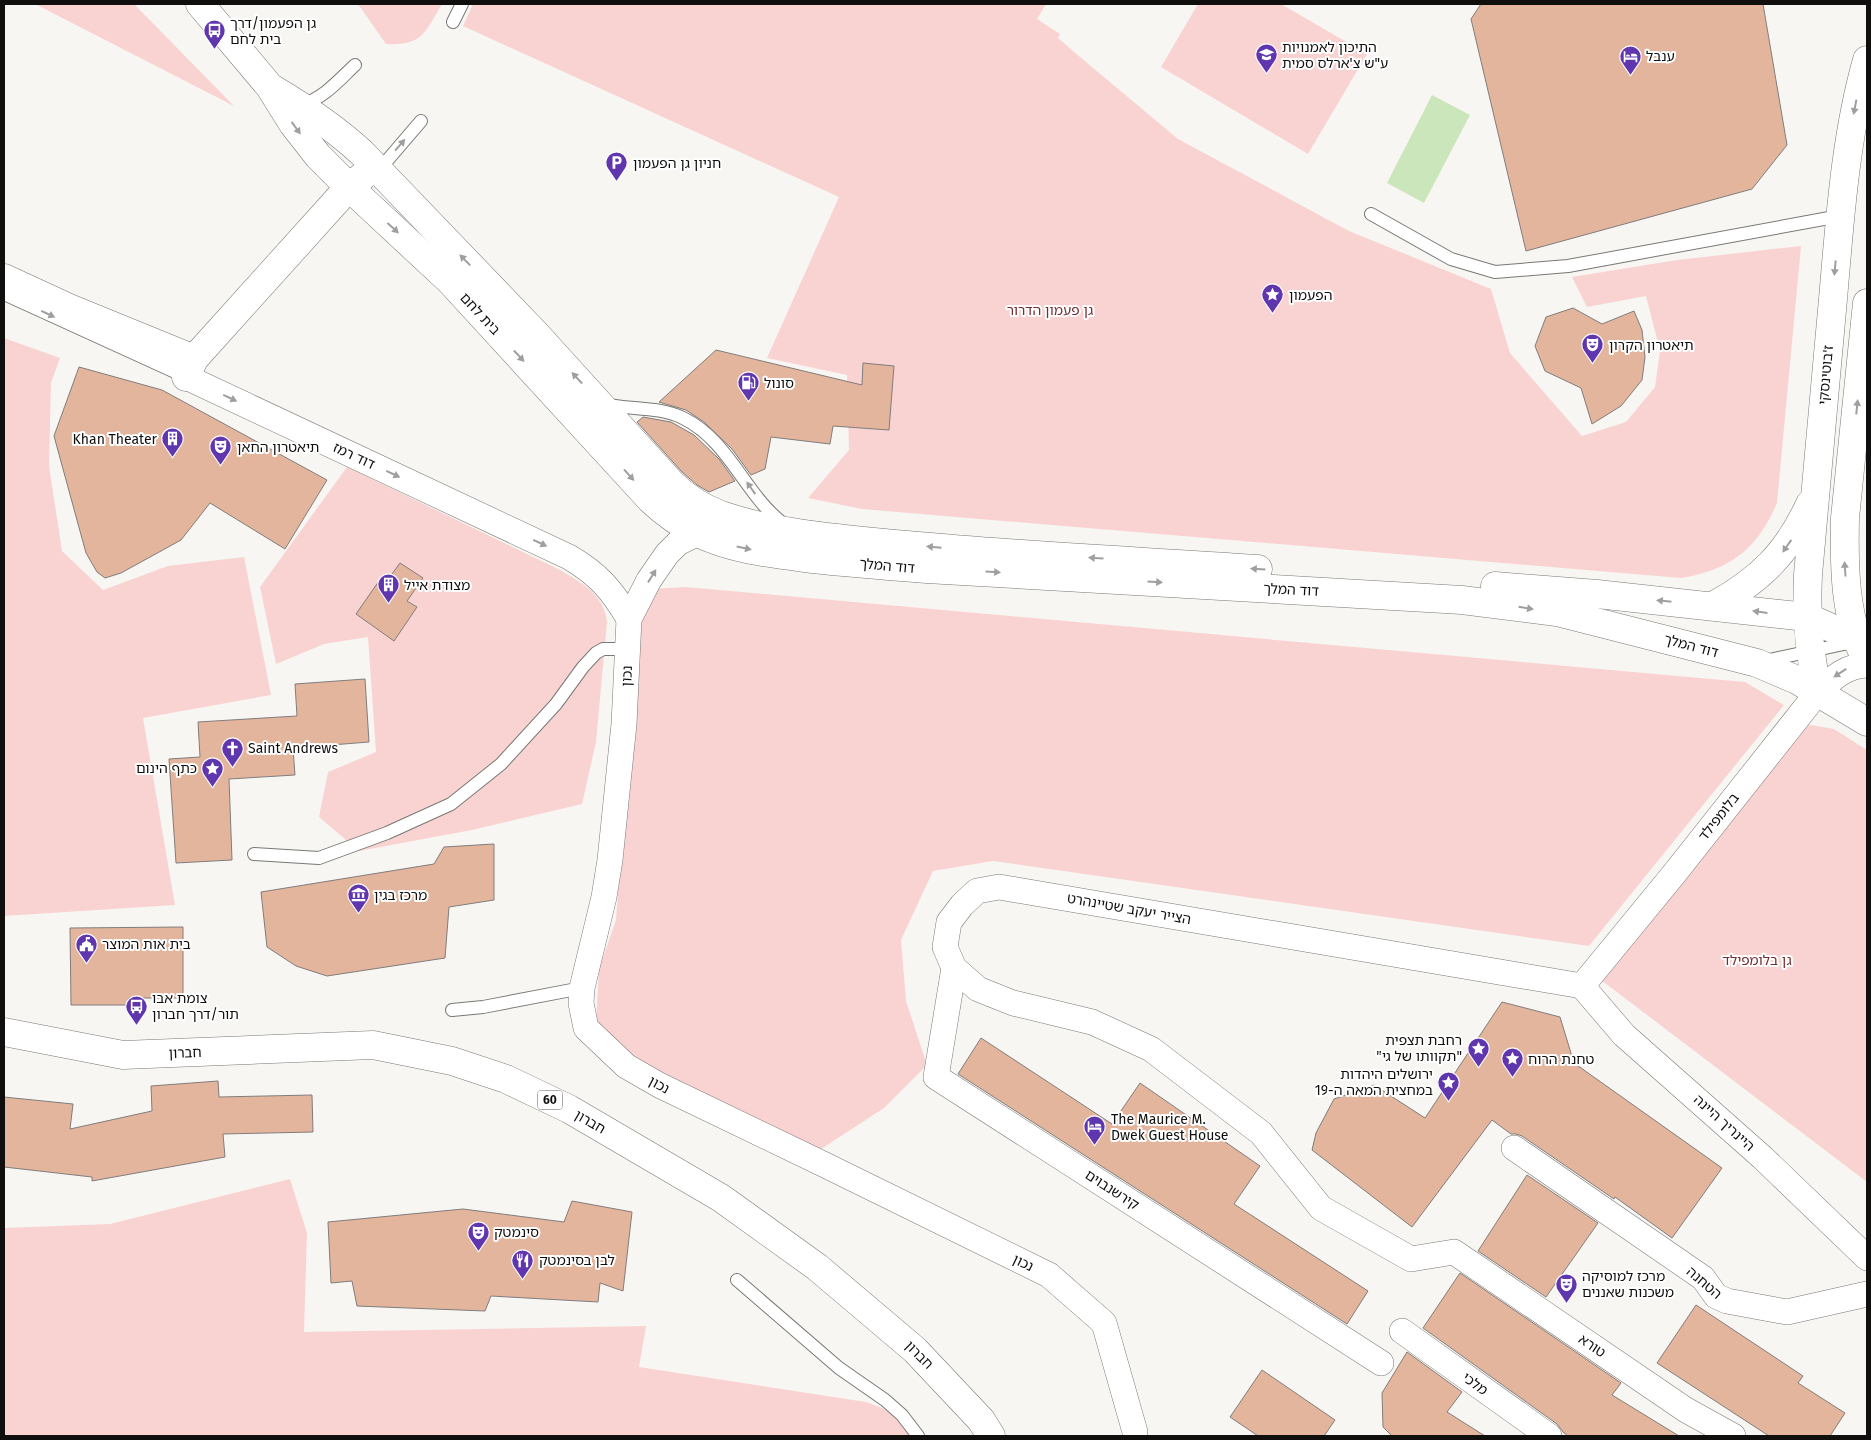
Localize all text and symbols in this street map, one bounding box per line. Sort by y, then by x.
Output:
place label: גן הפעמון/דרך בית לחם [230,15,316,48]
bus stop icon: גן הפעמון/דרך בית לחם [202,19,226,50]
place label: התיכון לאמנויות ע"ש צ'ארלס סמית [1282,39,1388,72]
school or university icon: התיכון לאמנויות ע"ש צ'ארלס סמית [1254,43,1278,74]
hotel icon: ענבל [1618,44,1642,75]
place label: ענבל [1646,48,1675,65]
one-way arrow [1851,99,1859,115]
one-way arrow [291,121,301,135]
one-way arrow [394,140,406,152]
parking icon: חניון גן הפעמון [605,151,629,182]
place label: חניון גן הפעמון [633,155,721,172]
one-way arrow [386,222,398,234]
one-way arrow [460,254,472,266]
one-way arrow [1831,260,1839,276]
place icon: הפעמון [1261,283,1285,314]
place label: הפעמון [1289,287,1333,304]
street label: בית לחם [456,289,504,339]
park label: גן פעמון הדרור [1007,302,1093,319]
one-way arrow [41,310,55,318]
theatre icon: תיאטרון הקרון [1581,333,1605,364]
place label: תיאטרון הקרון [1609,337,1694,354]
street label: ז'בוטינסקי [1815,344,1837,406]
one-way arrow [513,349,525,361]
fuel station icon: סונול [736,371,760,402]
one-way arrow [571,373,583,385]
place label: סונול [764,375,794,392]
one-way arrow [223,394,237,402]
one-way arrow [1853,399,1861,415]
building icon: Khan Theater [161,427,185,458]
place label: Khan Theater [73,431,158,448]
theatre icon: תיאטרון החאן [209,435,233,466]
place label: תיאטרון החאן [237,439,319,456]
street label: דוד רמז [330,439,378,473]
one-way arrow [623,469,635,481]
one-way arrow [386,471,400,479]
one-way arrow [745,482,756,495]
one-way arrow [1782,539,1792,553]
one-way arrow [533,540,547,548]
one-way arrow [925,543,941,551]
one-way arrow [736,544,752,552]
one-way arrow [1088,554,1104,562]
street label: דוד המלך [859,555,916,577]
one-way arrow [1841,560,1849,576]
one-way arrow [1250,565,1266,573]
one-way arrow [985,569,1001,577]
one-way arrow [647,570,657,583]
building icon: מצודת אייל [376,573,400,604]
place label: מצודת אייל [404,577,470,594]
one-way arrow [1147,578,1163,586]
street label: דוד המלך [1263,580,1320,600]
one-way arrow [1656,597,1672,605]
one-way arrow [1519,604,1535,612]
one-way arrow [1751,608,1767,616]
street label: דוד המלך [1662,631,1720,662]
street label: נכון [618,665,636,687]
one-way arrow [1833,669,1847,678]
church icon: Saint Andrews [220,736,244,767]
place label: Saint Andrews [248,740,338,757]
place icon: כתף הינום [201,756,225,787]
place label: כתף הינום [136,760,197,777]
street label: בלומפילד [1695,790,1743,844]
museum icon: מרכז בגין [346,883,370,914]
place label: מרכז בגין [374,887,427,904]
street label: הצייר יעקב שטיינהרט [1066,890,1192,928]
public building icon: בית אות המוצר [74,932,98,963]
place label: בית אות המוצר [102,936,191,953]
park label: גן בלומפילד [1722,952,1792,969]
place label: צומת אבו תור/דרך חברון [152,990,239,1023]
bus stop icon: צומת אבו תור/דרך חברון [124,994,148,1025]
place label: רחבת תצפית "תקוותו של גי" [1376,1032,1462,1065]
place icon: רחבת תצפית "תקוותו של גי" [1466,1036,1490,1067]
street label: חברון [168,1044,202,1062]
place icon: טחנת הרוח [1500,1047,1524,1078]
place label: טחנת הרוח [1528,1051,1594,1068]
place label: ירושלים היהדות במחצית המאה ה-19 [1315,1066,1433,1099]
place icon: ירושלים היהדות במחצית המאה ה-19 [1437,1070,1461,1101]
street label: נכון [646,1073,672,1097]
road number: 60 [538,1090,562,1110]
street label: היינריך היינה [1690,1091,1758,1155]
street label: חברון [571,1106,609,1138]
place label: The Maurice M. Dwek Guest House [1111,1111,1229,1144]
hotel icon: The Maurice M. Dwek Guest House [1083,1115,1107,1146]
street label: קירשנבוים [1082,1166,1142,1214]
theatre icon: סינמטק [466,1220,490,1251]
place label: סינמטק [494,1224,539,1241]
restaurant icon: לבן בסינמטק [511,1248,535,1279]
street label: נכון [1010,1251,1036,1275]
place label: לבן בסינמטק [539,1252,615,1269]
street label: הטחנה [1683,1263,1725,1303]
place label: מרכז למוסיקה משכנות שאננים [1582,1268,1674,1301]
theatre icon: מרכז למוסיקה משכנות שאננים [1554,1272,1578,1303]
street label: טורא [1575,1331,1609,1361]
street label: חברון [901,1337,937,1373]
street label: מלכי [1459,1369,1491,1399]

